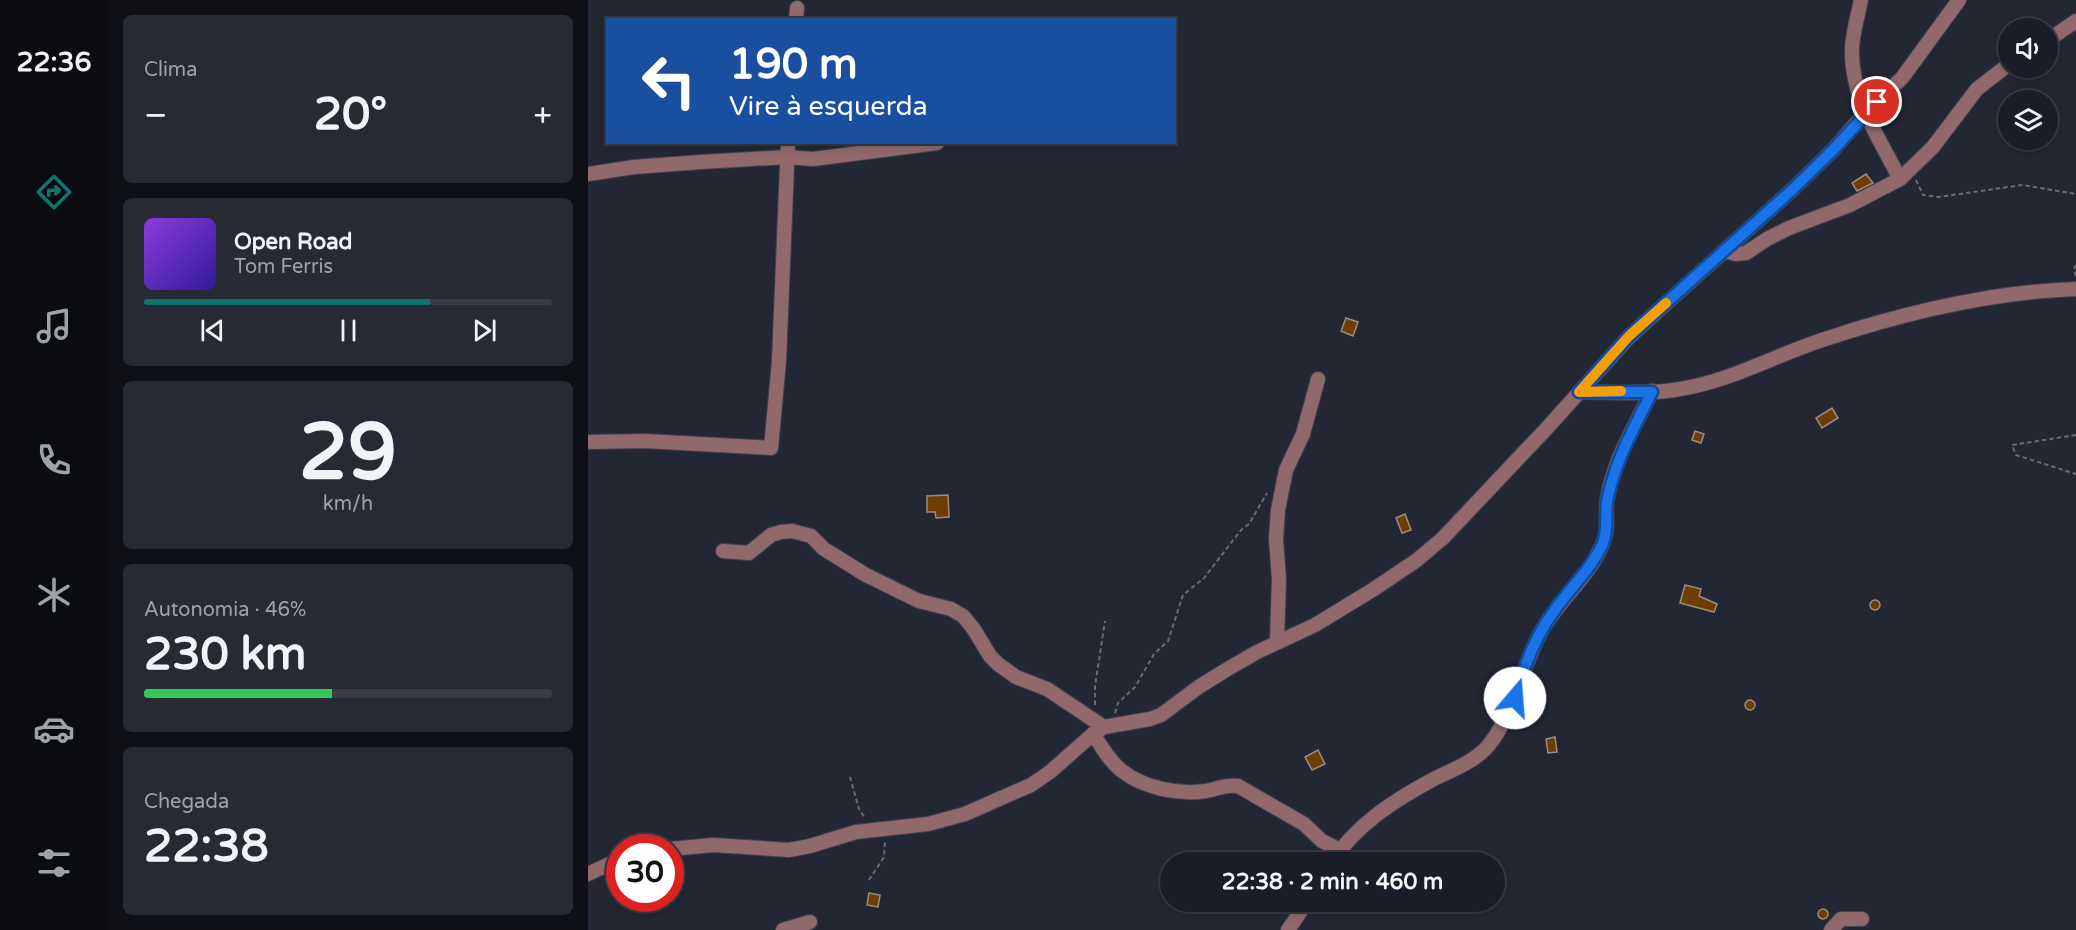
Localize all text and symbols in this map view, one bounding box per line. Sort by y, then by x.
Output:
map controls [1998,18,2058,150]
button: sound [1998,18,2058,78]
text: 190 m [729,39,858,90]
icon: left [630,42,708,120]
text: 22:36 [17,46,91,79]
text: Clima [144,58,197,82]
pin [1851,76,1902,127]
icon: arrive [1860,85,1893,118]
text: 20° [314,88,387,142]
text: Vire à esquerda [729,90,928,123]
button: layers [1998,90,2058,150]
text: − [144,96,168,135]
text: + [533,96,552,135]
icon: directions [33,171,75,213]
text: Open Road [234,229,352,255]
text: Tom Ferris [234,255,333,279]
icon: music [33,305,75,347]
icon: previous [196,314,229,347]
icon: pause [332,314,365,347]
icon: next [468,314,501,347]
text: 29 [299,406,397,500]
icon: phone [33,439,75,481]
text: km/h [323,492,373,516]
icon: climate [33,574,75,616]
text: Autonomia · 46% [144,598,306,622]
text: 230 km [144,628,306,682]
position arrow [1483,666,1547,730]
icon: car [33,708,75,750]
text: Chegada [144,790,229,814]
text: 22:38 [144,820,269,874]
speed limit sign: 30 [606,834,684,912]
icon: filters [33,842,75,884]
text: 22:38 · 2 min · 460 m [1222,869,1443,895]

